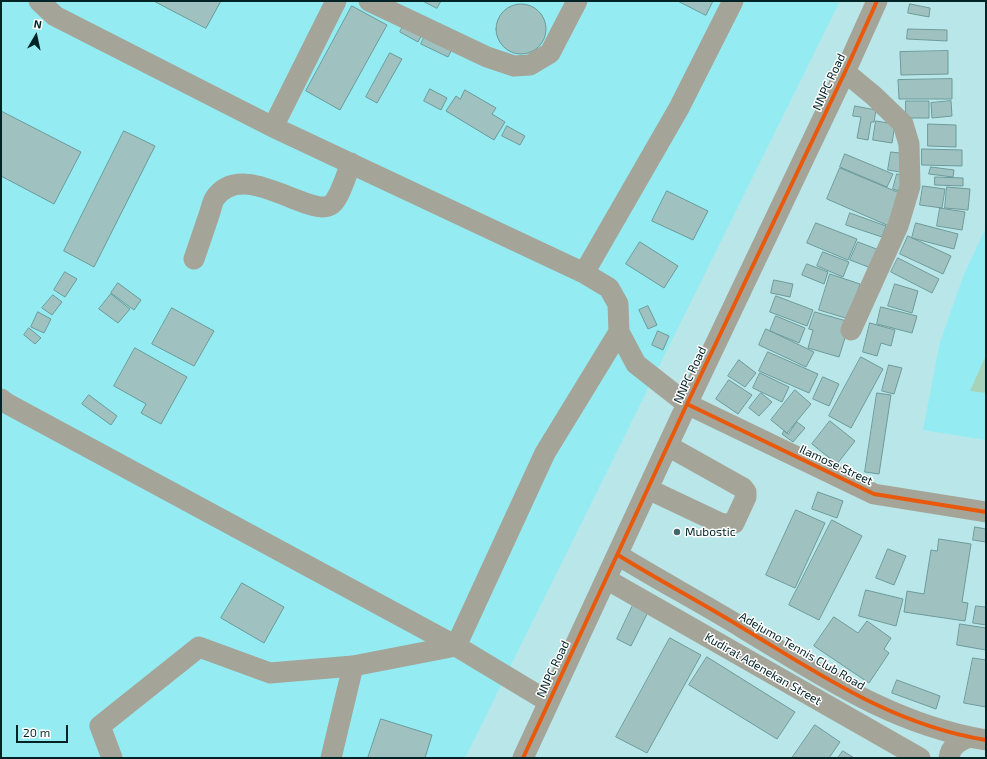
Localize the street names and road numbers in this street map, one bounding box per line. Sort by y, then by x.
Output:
street label: NNPC Road [810,51,848,113]
street label: NNPC Road [671,344,709,406]
street label: Ilamose Street [797,442,875,488]
street label: Adejumo Tennis Club Road [737,609,867,693]
street label: Kudirat Adenekan Street [702,630,824,708]
street label: NNPC Road [534,638,572,700]

